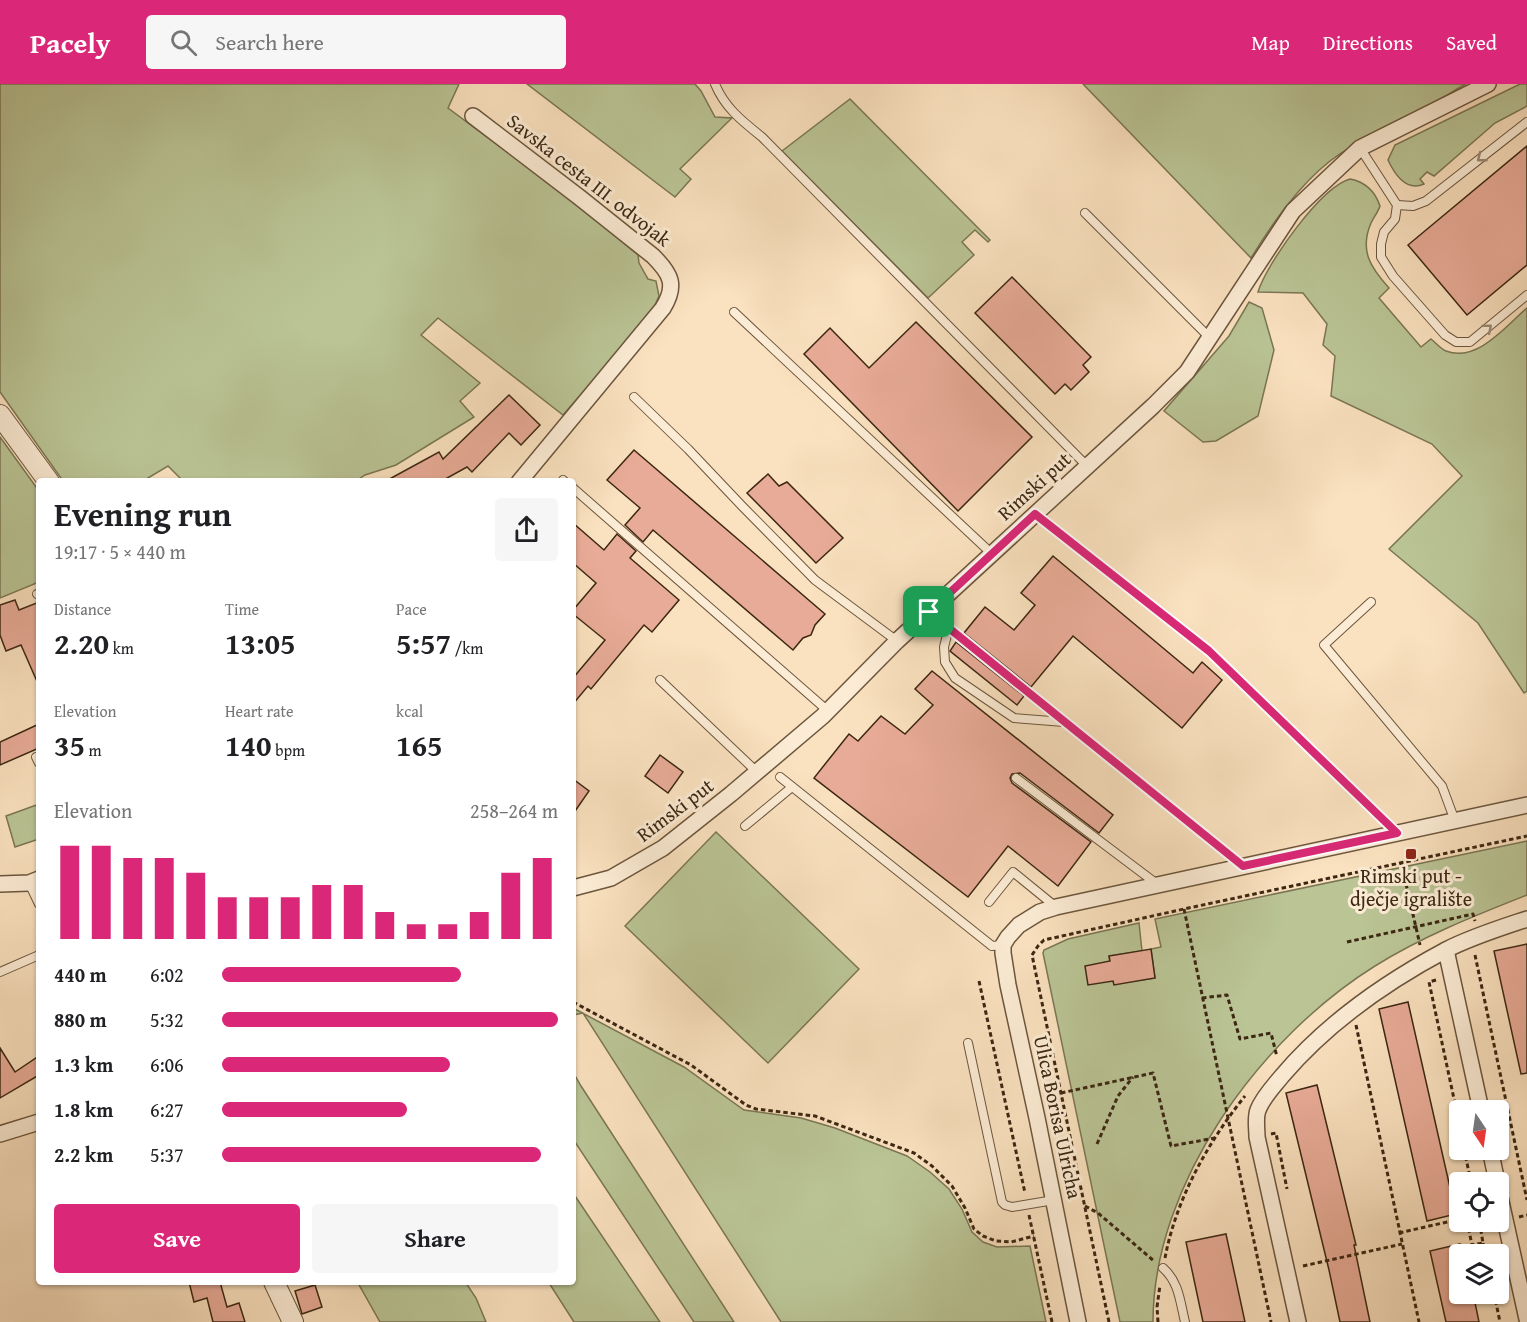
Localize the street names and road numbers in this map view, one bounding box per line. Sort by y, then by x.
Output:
street label: Savska cesta III. odvojak [501,106,678,254]
street label: Rimski put [990,445,1077,527]
street label: Rimski put [630,771,719,848]
street label: Ulica Borisa Ulricha [1027,1033,1090,1202]

